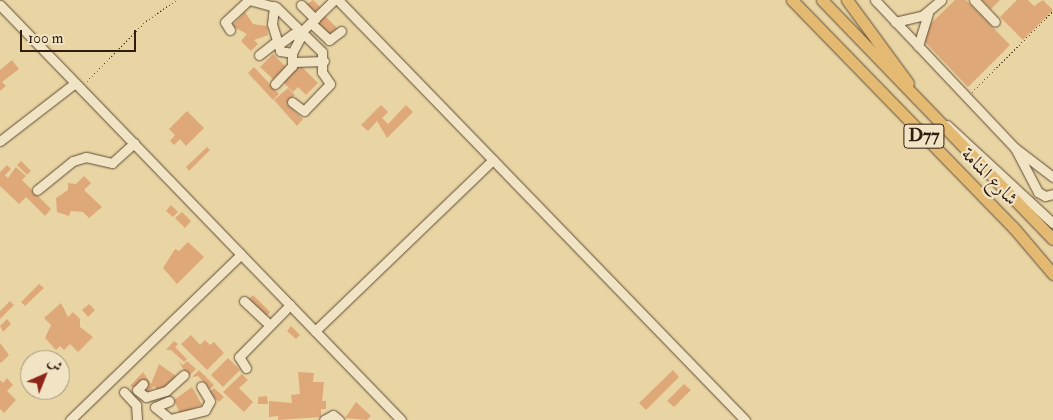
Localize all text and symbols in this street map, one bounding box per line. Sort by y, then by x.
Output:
scale bar [22,20,139,52]
text: 100 m [28,29,63,48]
road number: D77 [903,120,945,152]
street label: شارع المنامة [956,143,1022,211]
north arrow [20,350,70,400]
text: ش [44,354,66,376]

